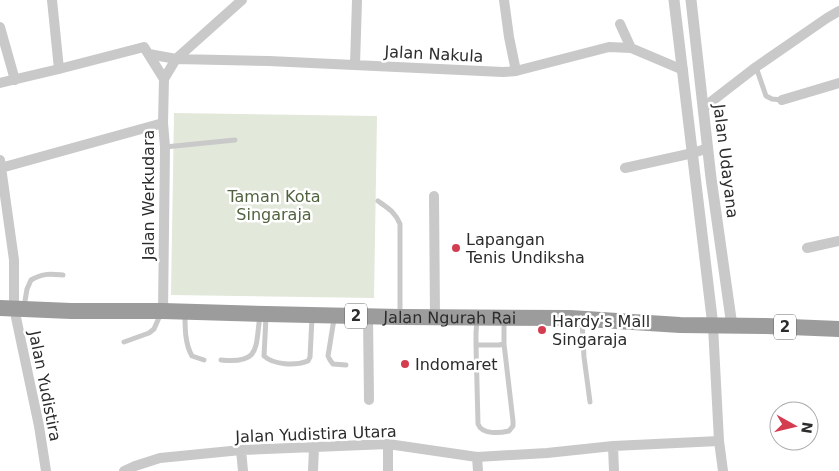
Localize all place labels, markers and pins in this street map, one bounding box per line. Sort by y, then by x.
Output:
place label: Lapangan Tenis Undiksha [465,230,585,267]
marker: Lapangan Tenis Undiksha [450,242,462,254]
place label: Hardy's Mall Singaraja [552,312,650,349]
marker: Hardy's Mall Singaraja [536,324,548,336]
place label: Indomaret [415,355,498,374]
marker: Indomaret [399,358,411,370]

